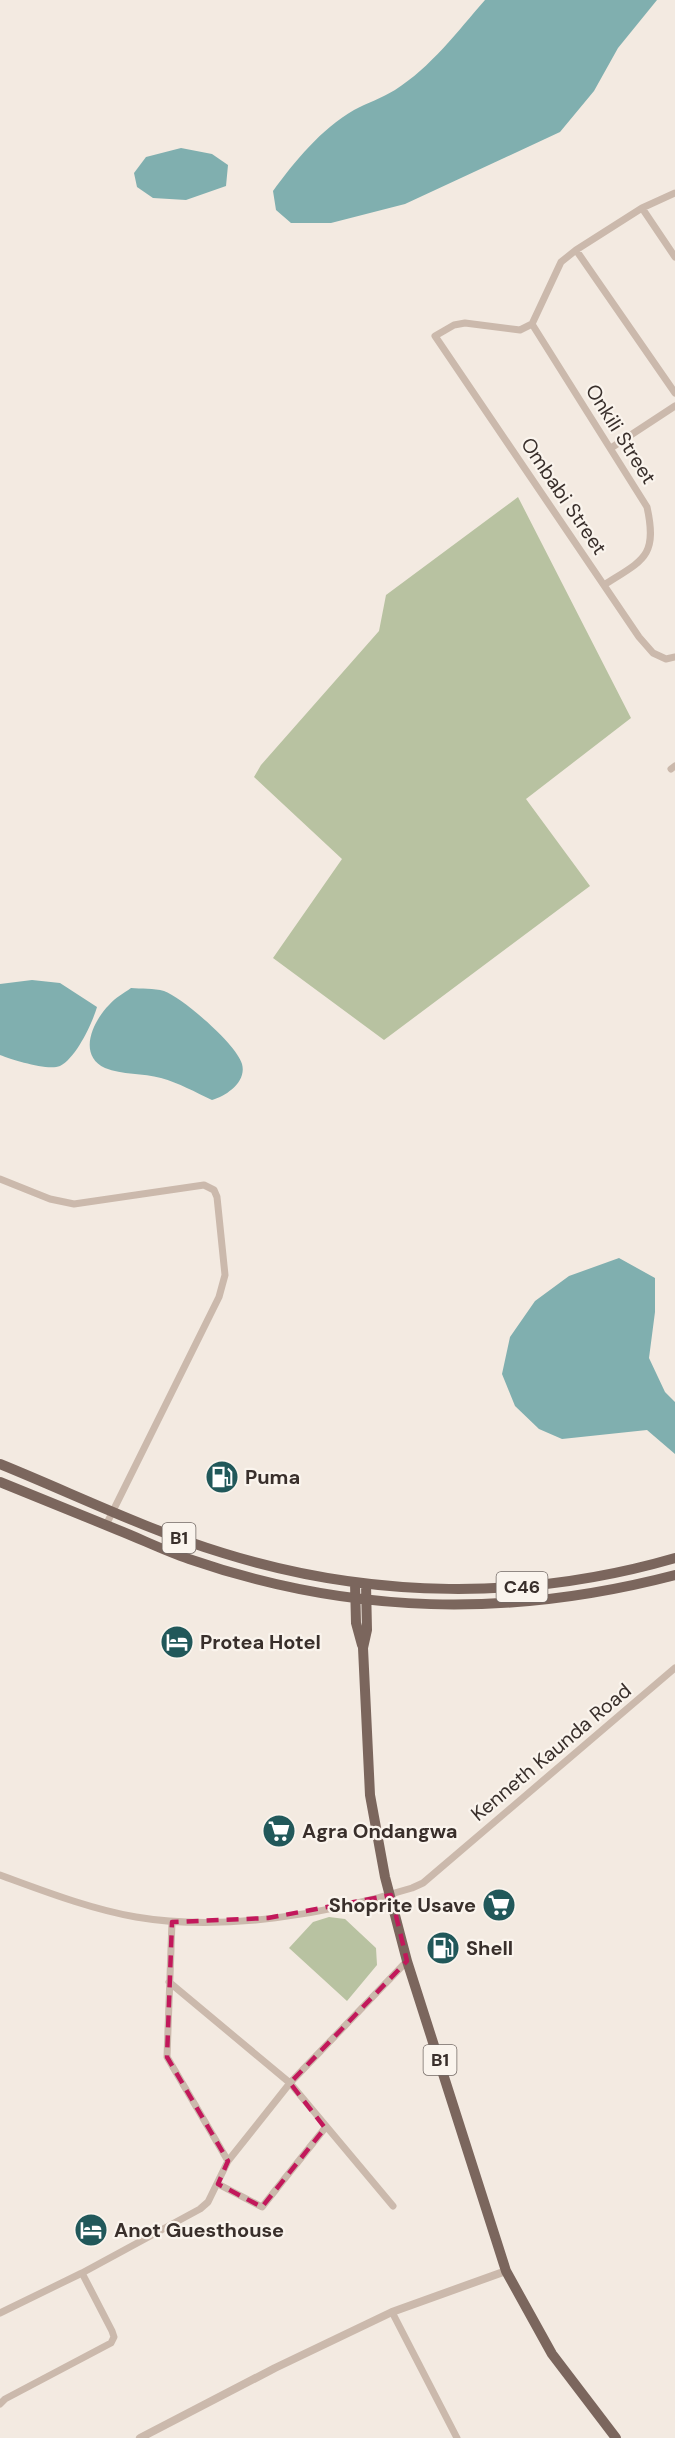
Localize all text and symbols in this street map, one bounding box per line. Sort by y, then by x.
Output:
street label: Onkili Street [580,379,662,489]
street label: Ombabi Street [515,432,613,560]
fuel station icon: Puma [204,1459,240,1495]
place label: Puma [245,1464,300,1490]
road number: B1 [162,1523,195,1553]
road number: C46 [496,1572,548,1602]
hotel icon: Protea Hotel [159,1624,195,1660]
place label: Protea Hotel [200,1629,321,1655]
street label: Kenneth Kaunda Road [466,1677,636,1827]
supermarket icon: Agra Ondangwa [261,1813,297,1849]
place label: Agra Ondangwa [302,1818,457,1844]
supermarket icon: Shoprite Usave [481,1887,517,1923]
place label: Shoprite Usave [329,1892,476,1918]
fuel station icon: Shell [425,1930,461,1966]
place label: Shell [466,1935,513,1961]
road number: B1 [424,2045,456,2075]
hotel icon: Anot Guesthouse [73,2212,109,2248]
place label: Anot Guesthouse [114,2217,284,2243]

